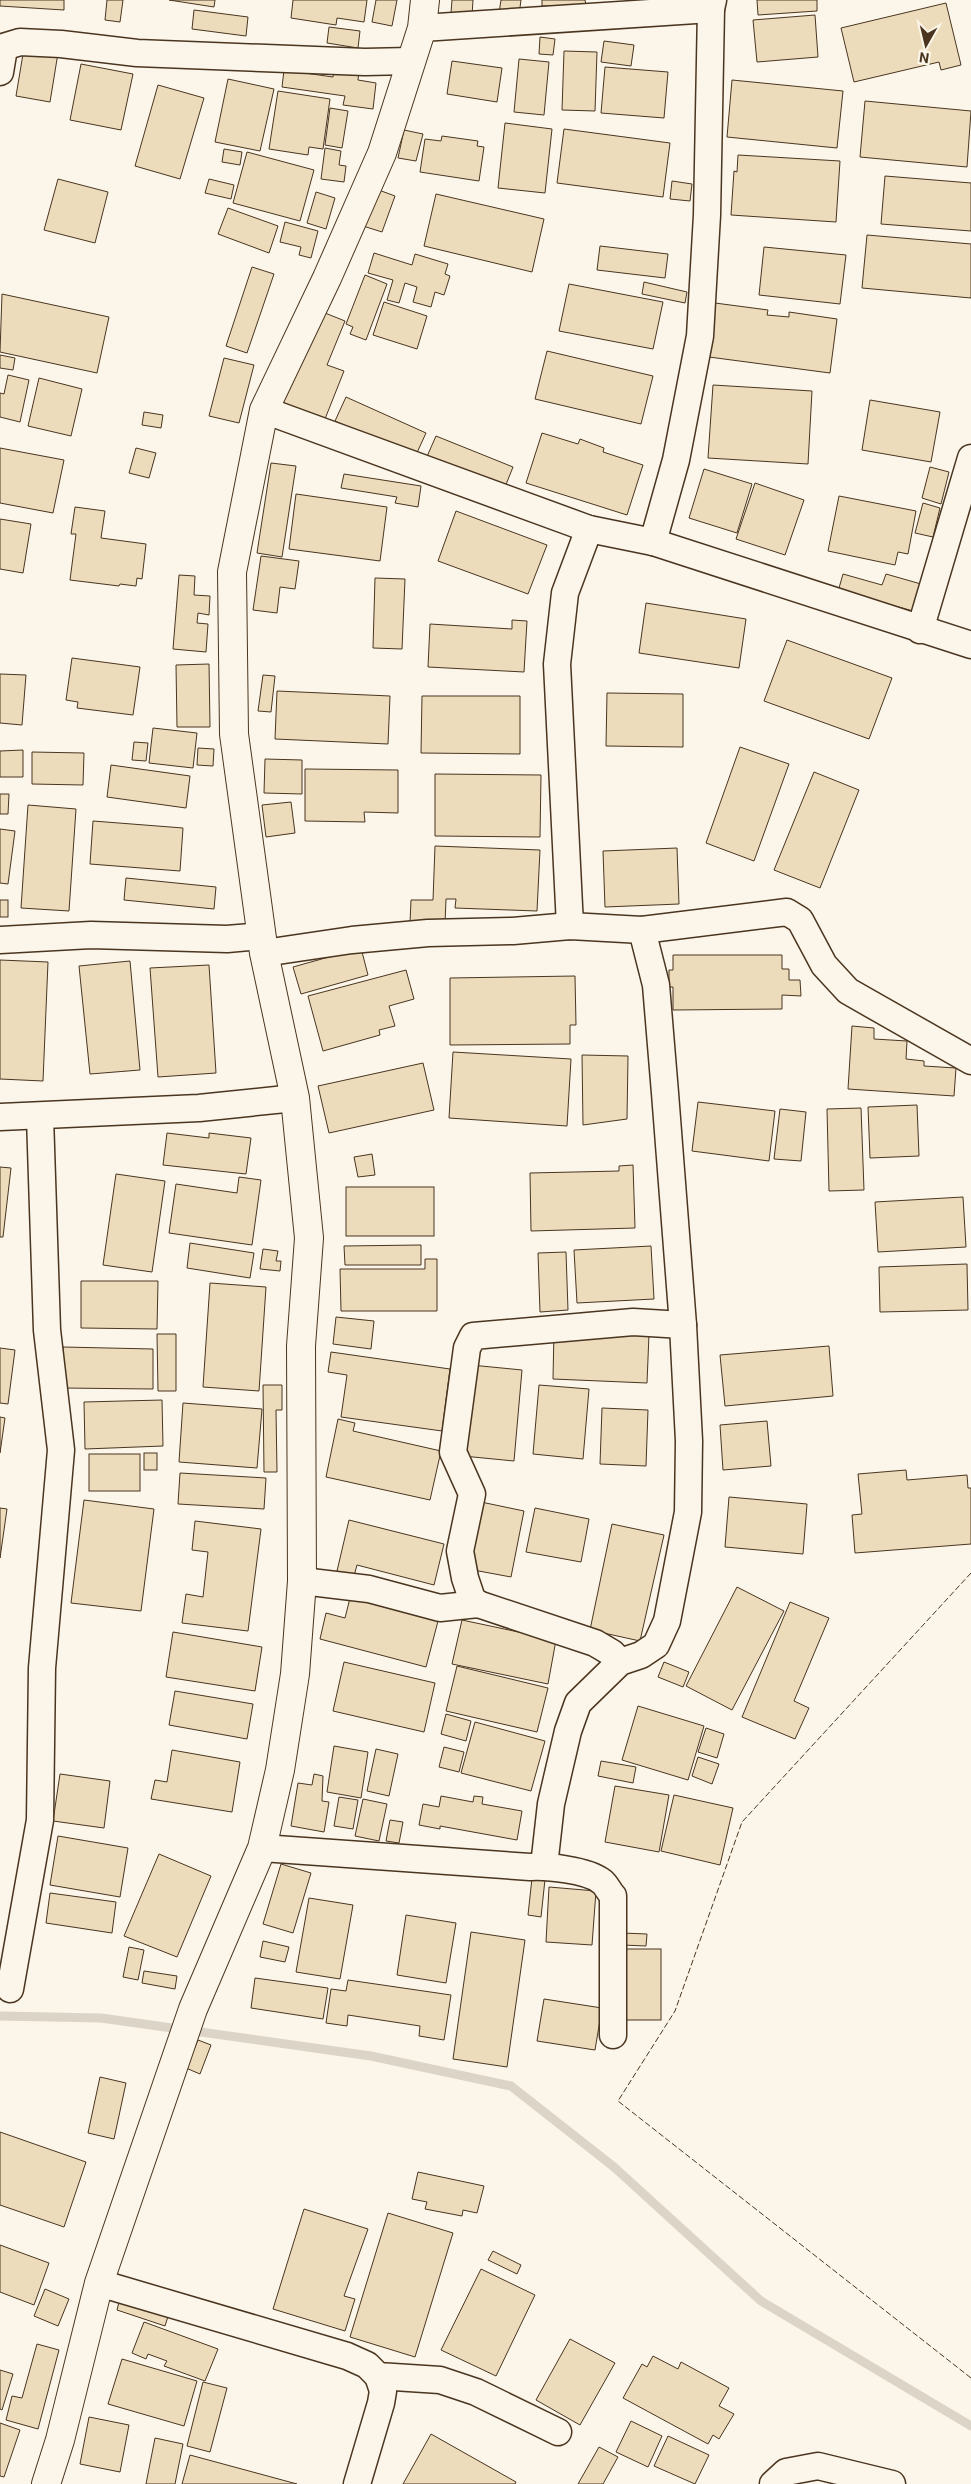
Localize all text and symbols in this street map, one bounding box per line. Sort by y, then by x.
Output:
north arrow [901,20,951,70]
text: N [918,49,930,66]

